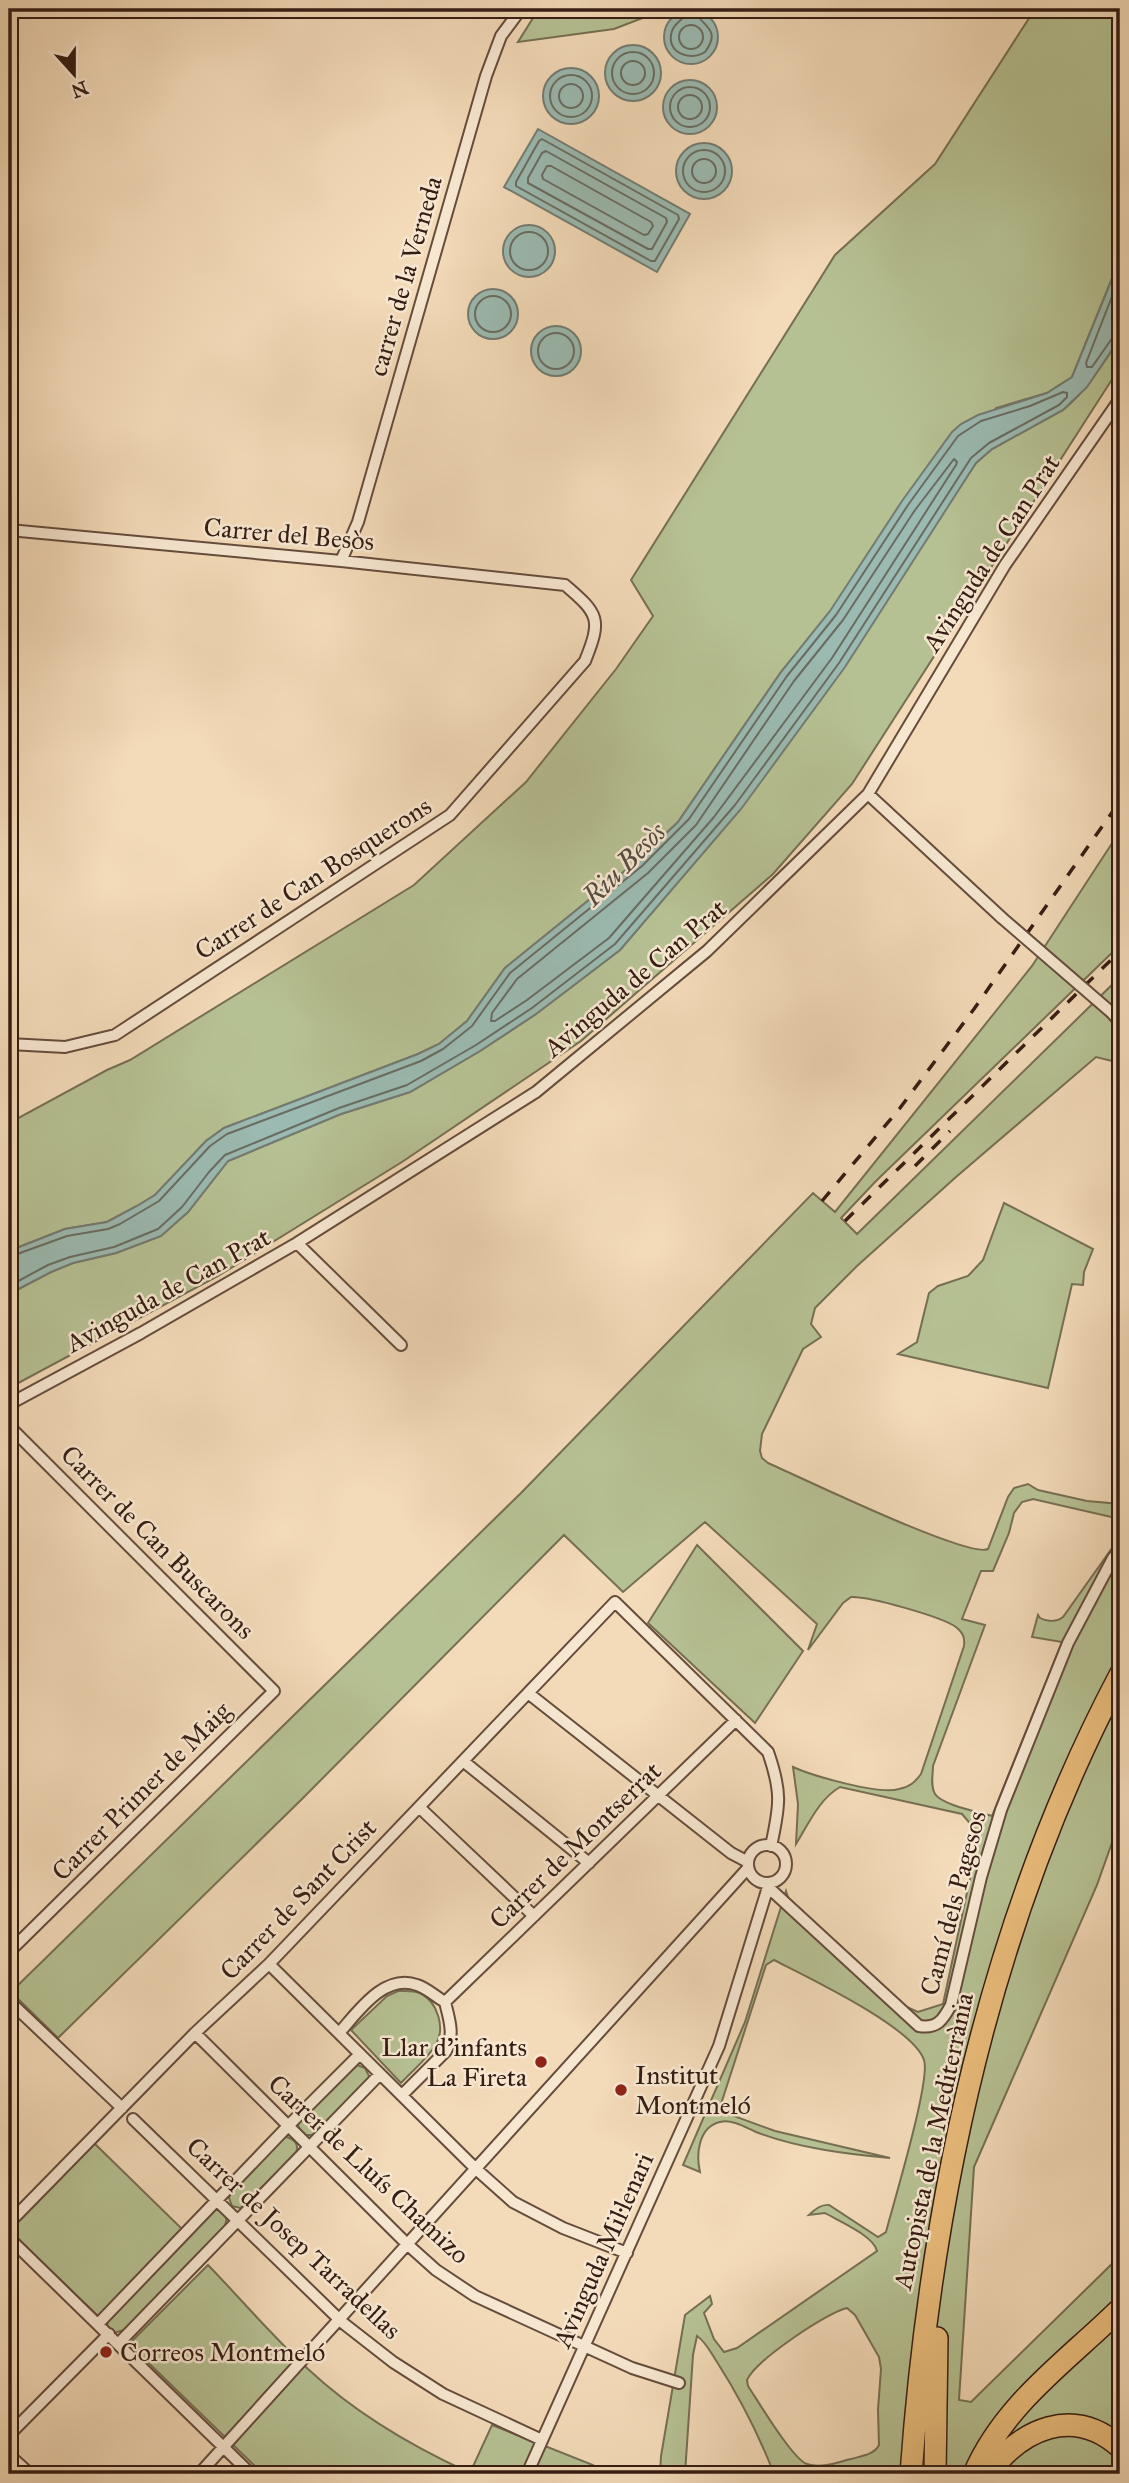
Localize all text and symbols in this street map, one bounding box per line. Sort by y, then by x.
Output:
north arrow [38,38,108,108]
text: N [68,76,92,103]
street label: carrer de la Verneda [361,172,449,380]
street label: Avinguda de Can Prat [915,448,1067,658]
street label: Carrer del Besòs [202,511,376,557]
street label: Carrer de Can Bosquerons [189,790,437,966]
water label: Riu Besòs [574,814,674,914]
street label: Avinguda de Can Prat [536,892,733,1064]
street label: Avinguda de Can Prat [59,1221,276,1360]
street label: Carrer de Can Buscarons [54,1438,262,1646]
street label: Carrer Primer de Maig [45,1694,238,1887]
street label: Carrer de Montserrat [482,1755,668,1935]
street label: Camí dels Pagesos [913,1807,993,1999]
street label: Carrer de Sant Crist [213,1812,383,1986]
street label: Autopista de la Mediterrània [886,1990,980,2293]
place label: Llar d'infants La Fireta [381,2031,527,2093]
marker: Llar d'infants La Fireta [533,2054,549,2070]
place label: Institut Montmeló [635,2059,751,2121]
street label: Carrer de Lluís Chamizo [262,2067,476,2271]
marker: Institut Montmeló [613,2082,629,2098]
street label: Carrer de Josep Tarradellas [180,2130,408,2346]
street label: Avinguda Mil·lenari [545,2148,660,2353]
place label: Correos Montmeló [120,2336,325,2368]
marker: Correos Montmeló [98,2344,114,2360]

